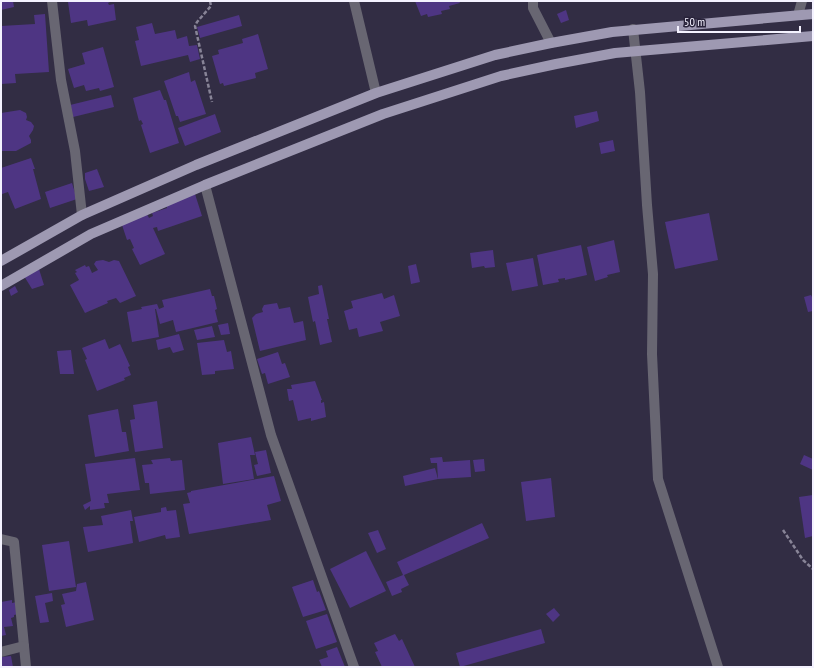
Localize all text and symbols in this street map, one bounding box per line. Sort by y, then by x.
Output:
scale bar [678,8,800,34]
text: 50 m [684,14,705,29]

